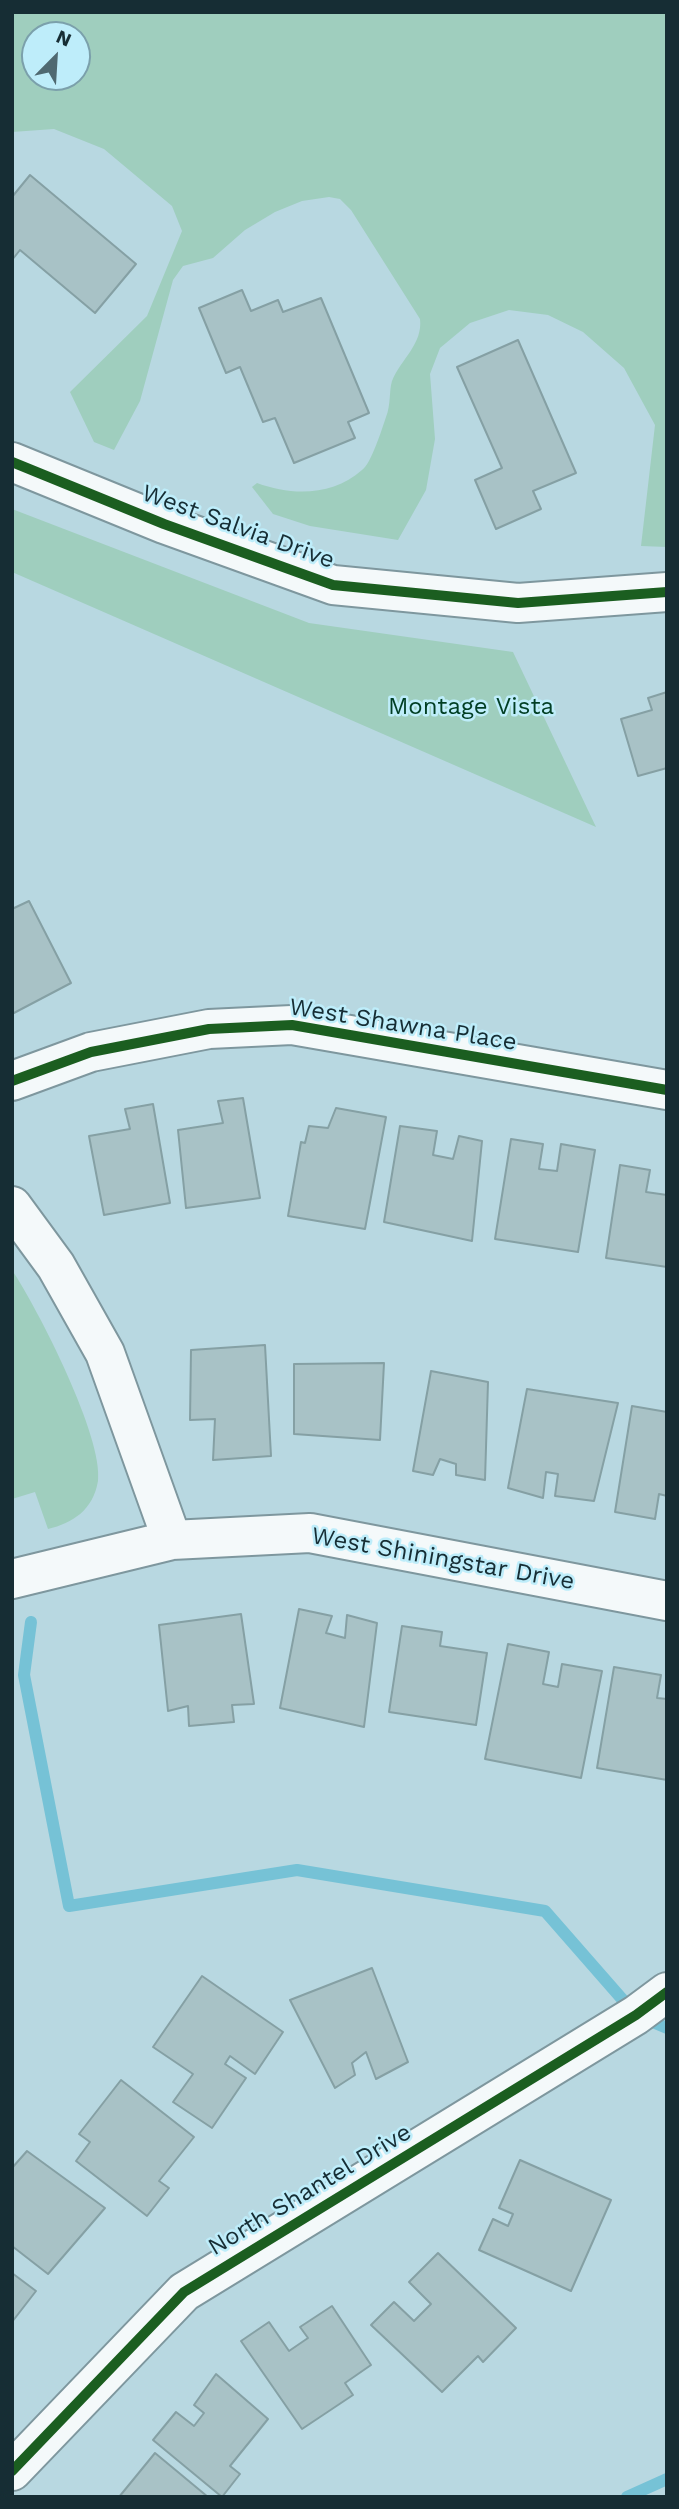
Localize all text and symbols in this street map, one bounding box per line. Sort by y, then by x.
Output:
north arrow [21,21,91,91]
text: N [53,25,75,52]
street label: West Salvia Drive [138,479,338,575]
park label: Montage Vista [388,693,554,721]
street label: West Shawna Place [287,993,519,1057]
street label: West Shiningstar Drive [309,1522,577,1596]
street label: North Shantel Drive [203,2118,417,2262]

